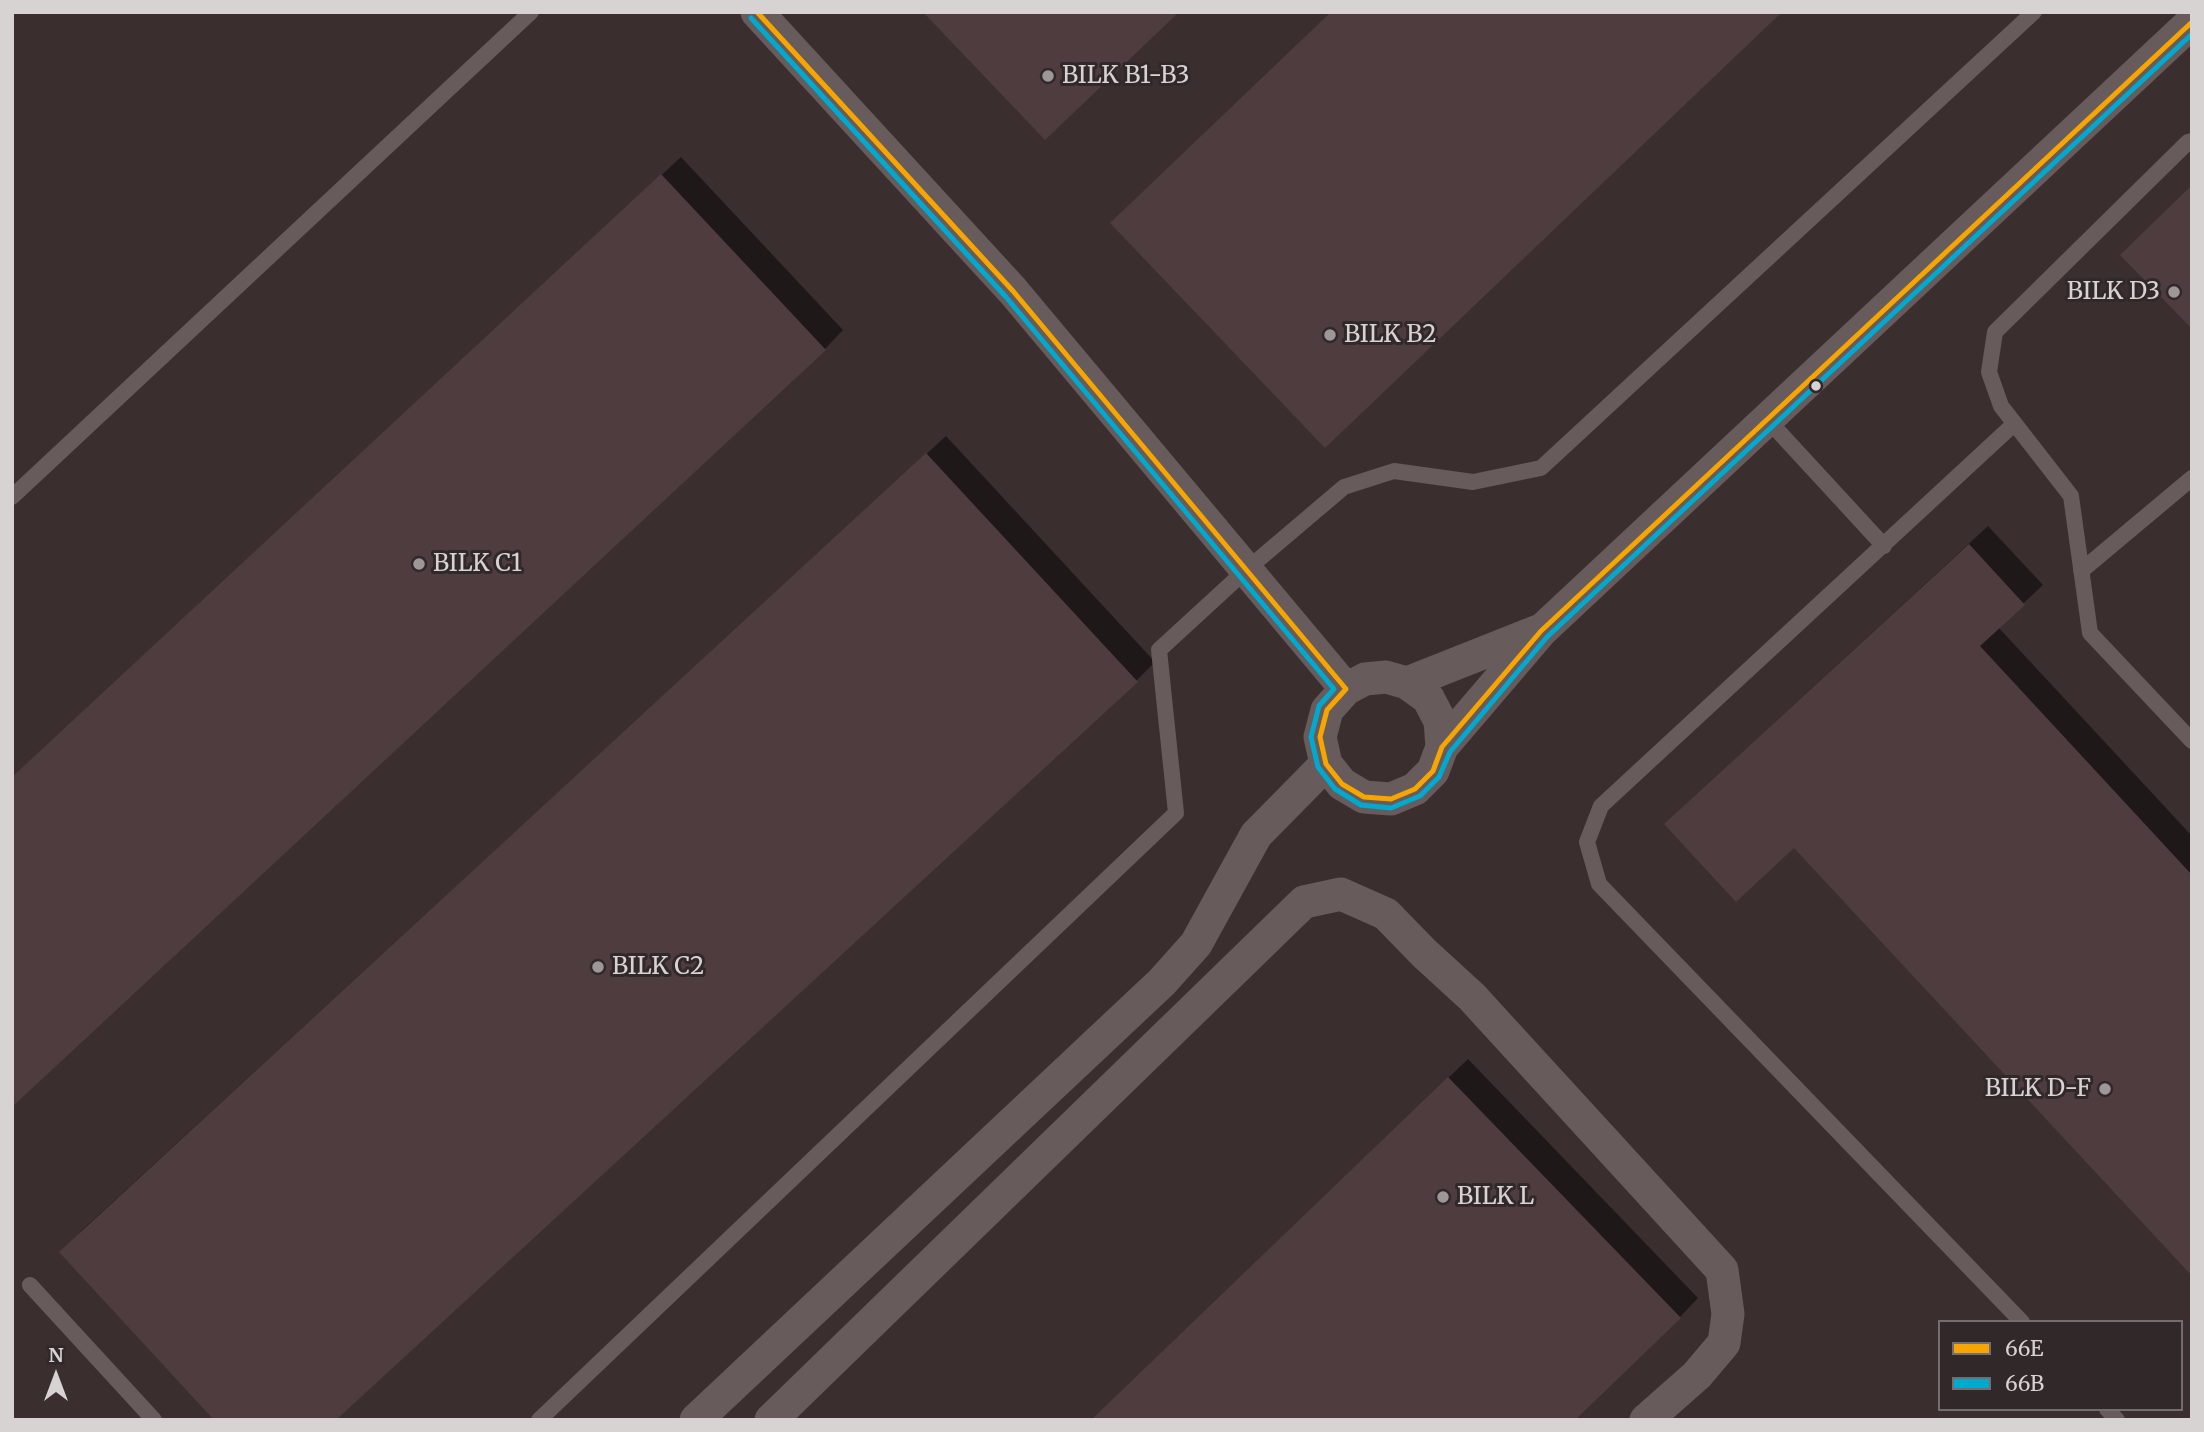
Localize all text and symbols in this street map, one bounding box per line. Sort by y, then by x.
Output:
place label: BILK B1-B3 [1062,62,1189,90]
marker: BILK B1-B3 [1040,68,1056,84]
place label: BILK D3 [2067,278,2160,306]
marker: BILK D3 [2166,284,2182,300]
place label: BILK B2 [1344,321,1436,349]
marker: BILK B2 [1322,327,1338,343]
unlabelled marker [1809,379,1823,393]
place label: BILK C1 [433,550,522,578]
marker: BILK C1 [411,556,427,572]
place label: BILK C2 [612,953,704,981]
marker: BILK C2 [590,959,606,975]
place label: BILK D-F [1985,1075,2091,1103]
marker: BILK D-F [2097,1081,2113,1097]
place label: BILK L [1457,1183,1534,1211]
marker: BILK L [1435,1189,1451,1205]
legend [1938,1320,2183,1411]
text: 66E [2005,1335,2043,1362]
north arrow [21,1341,91,1411]
text: N [48,1343,64,1367]
text: 66B [2005,1370,2044,1397]

